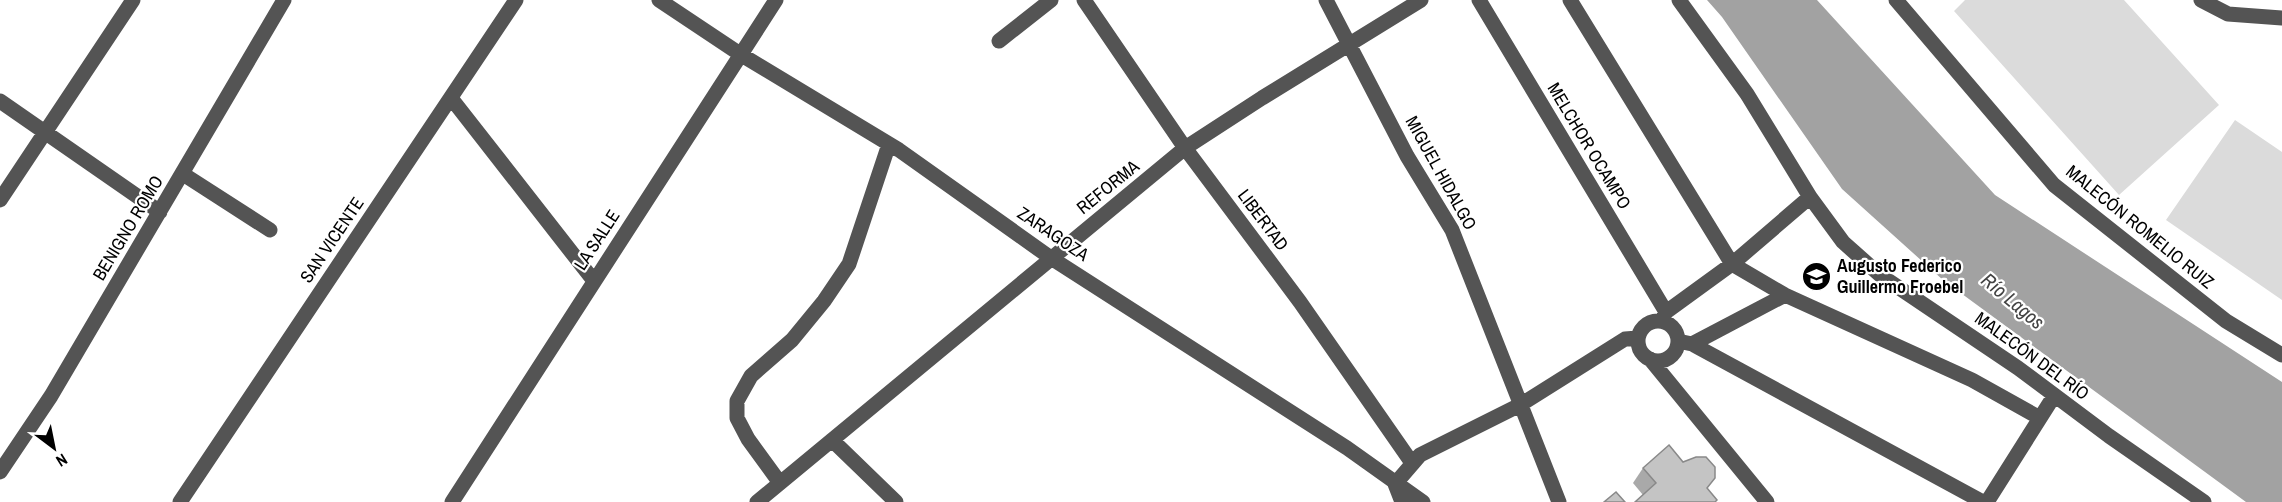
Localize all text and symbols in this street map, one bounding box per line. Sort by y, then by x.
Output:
street label: MELCHOR OCAMPO [1542,78,1637,214]
street label: MIGUEL HIDALGO [1400,111,1483,234]
street label: REFORMA [1071,154,1144,220]
street label: MALECÓN ROMELIO RUIZ [2061,159,2220,294]
street label: BENIGNO ROMO [86,171,169,285]
street label: LIBERTAD [1232,184,1295,256]
street label: SAN VICENTE [294,192,369,288]
street label: ZARAGOZA [1013,201,1094,267]
street label: LA SALLE [568,205,625,275]
place label: Augusto Federico Guillermo Froebel [1837,253,1963,299]
school or university icon: Augusto Federico Guillermo Froebel [1800,260,1832,292]
water label: Río Lagos [1976,266,2051,335]
street label: MALECÓN DEL RÍO [1970,306,2095,406]
north arrow [24,418,84,478]
text: N [52,449,72,473]

